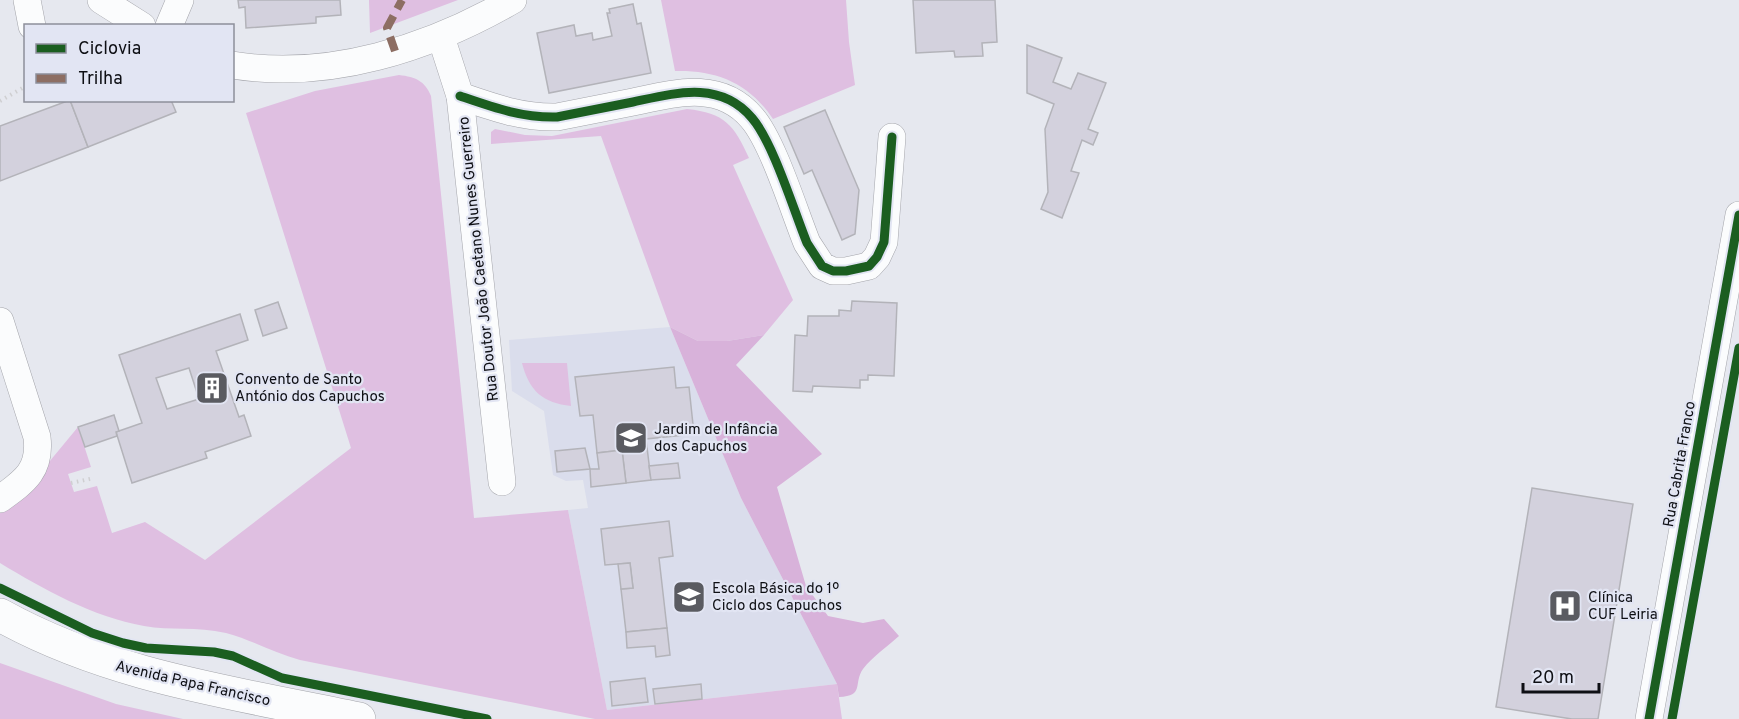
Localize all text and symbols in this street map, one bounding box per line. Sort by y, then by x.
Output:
legend [24,24,234,102]
text: Ciclovia [78,38,141,61]
text: Trilha [78,68,123,91]
street label: Rua Doutor João Caetano Nunes Guerreiro [455,116,504,402]
building icon: Convento de Santo António dos Capuchos [194,370,230,406]
place label: Convento de Santo António dos Capuchos [235,371,385,407]
street label: Rua Cabrita Franco [1660,400,1701,529]
school or university icon: Jardim de Infância dos Capuchos [613,420,649,456]
place label: Jardim de Infância dos Capuchos [654,421,778,457]
school or university icon: Escola Básica do 1º Ciclo dos Capuchos [671,579,707,615]
place label: Escola Básica do 1º Ciclo dos Capuchos [712,580,842,616]
hospital icon: Clínica CUF Leiria [1547,588,1583,624]
place label: Clínica CUF Leiria [1588,589,1658,625]
scale bar [1523,656,1600,694]
street label: Avenida Papa Francisco [113,657,272,712]
text: 20 m [1532,667,1574,690]

